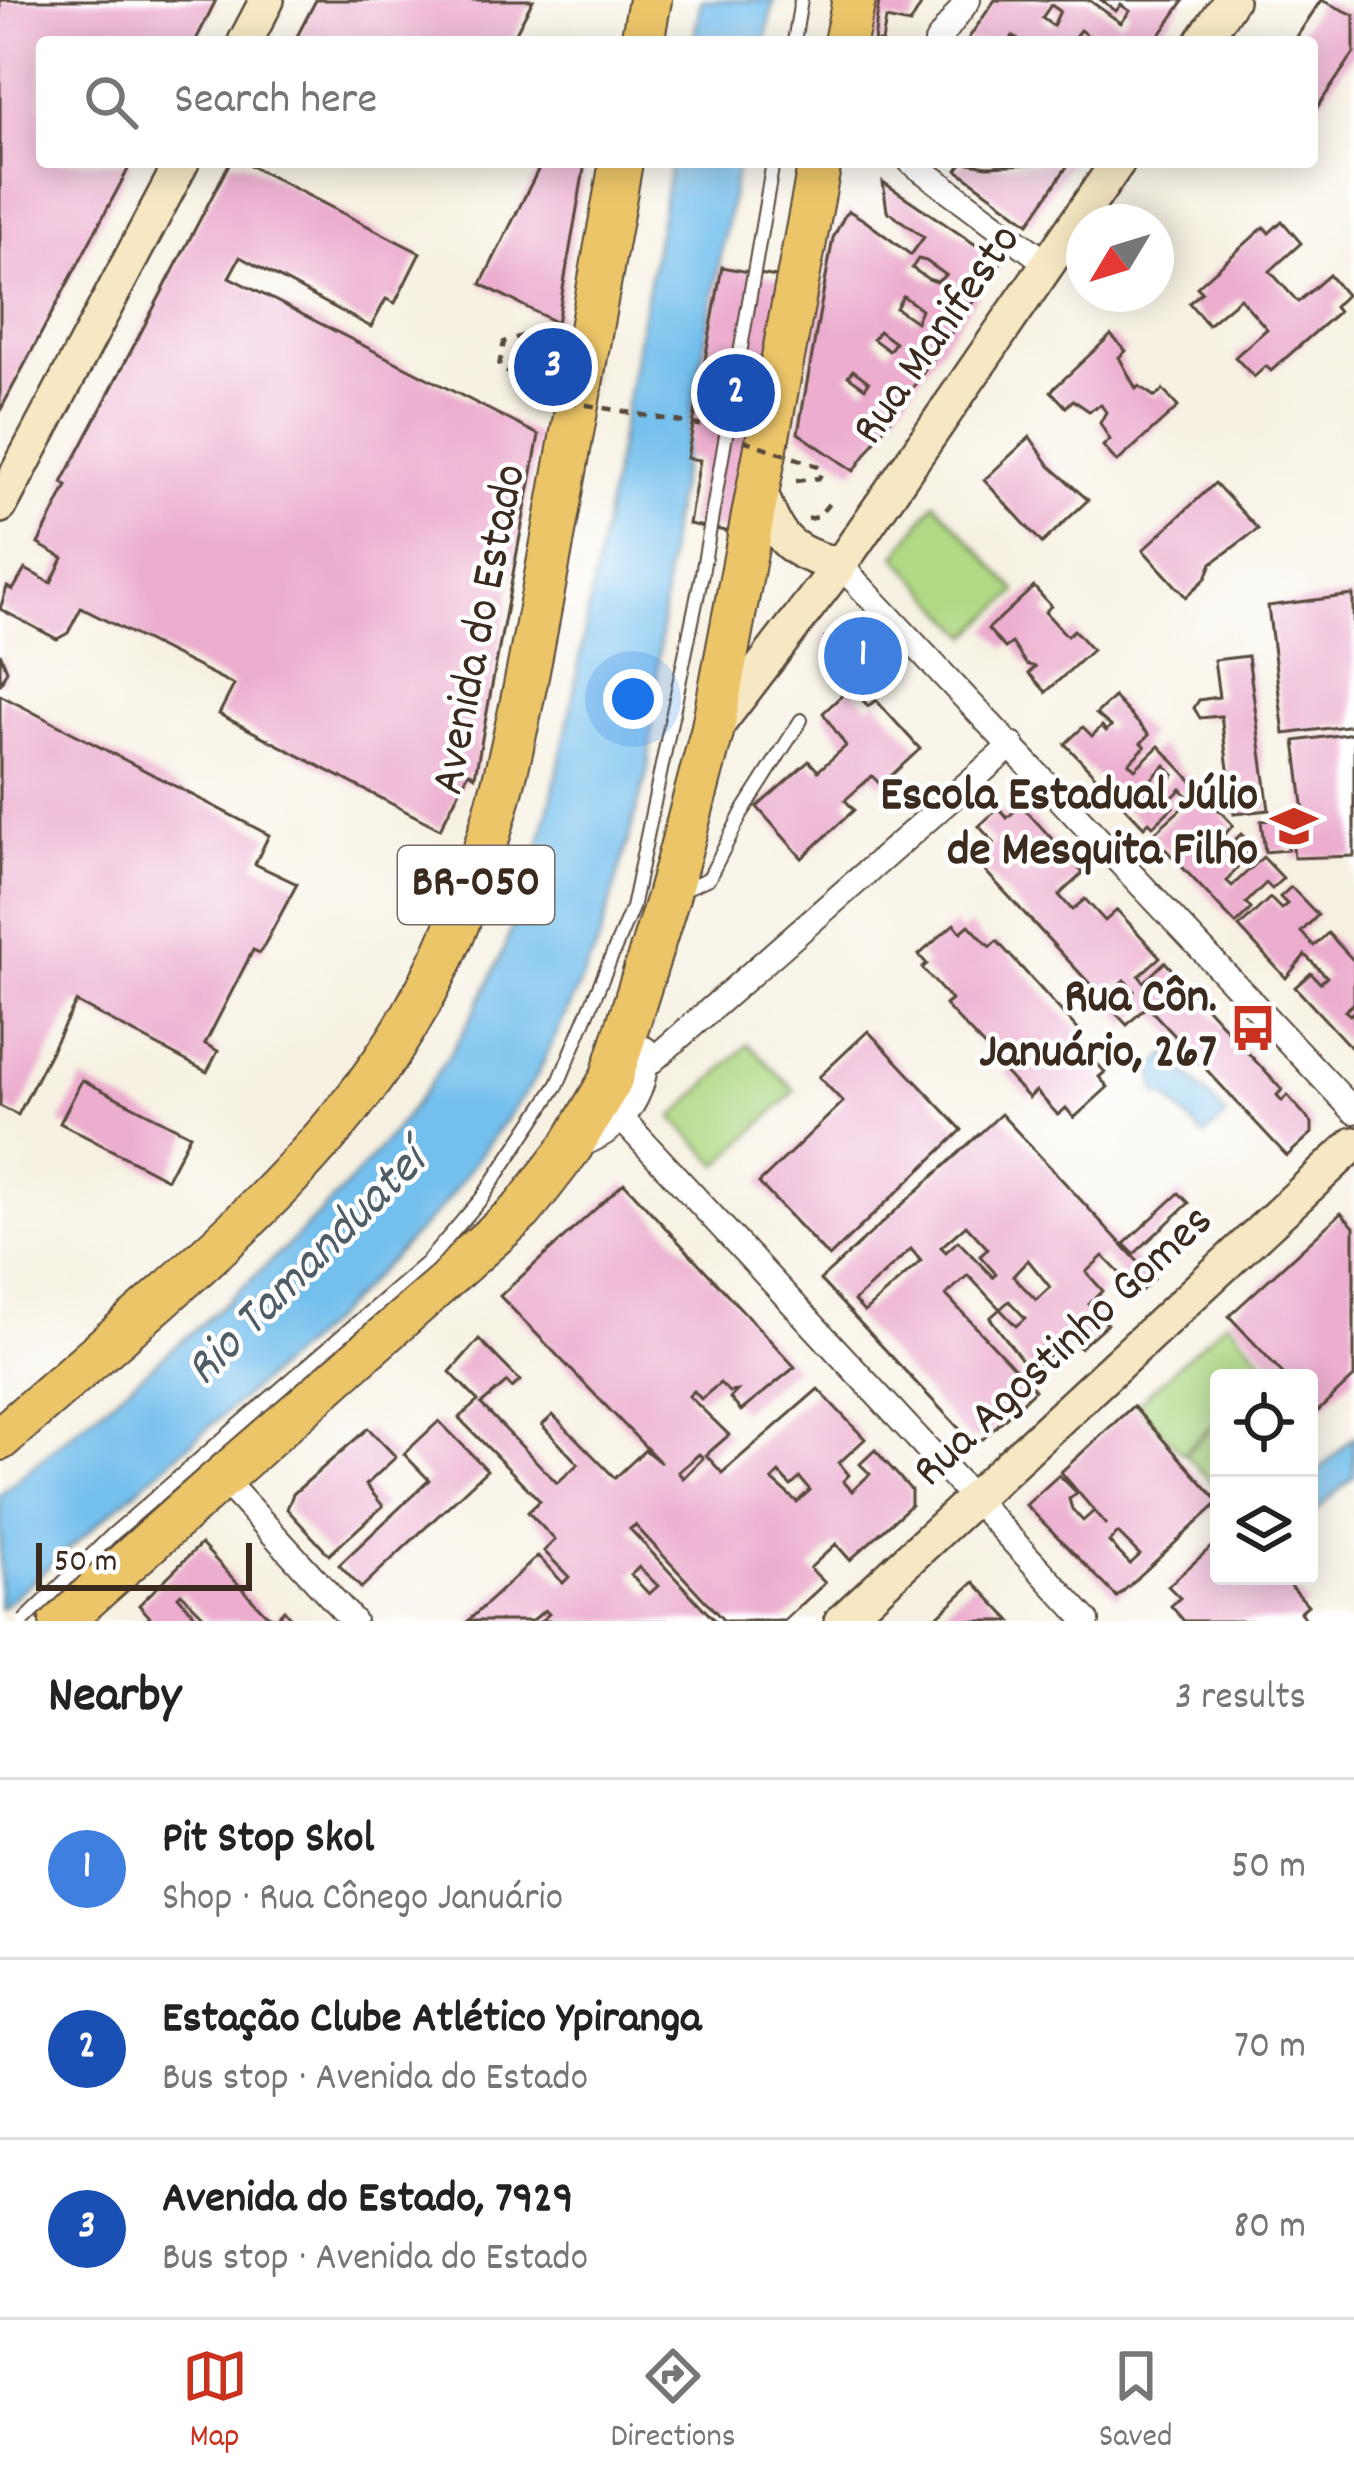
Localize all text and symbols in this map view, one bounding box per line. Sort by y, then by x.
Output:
search box [36,36,1318,168]
icon: search [78,69,144,135]
text: Search here [174,70,377,134]
north arrow [1066,204,1174,312]
street label: Rua Manifesto [837,211,1041,461]
pin: 3 [514,322,592,412]
pin: 2 [697,348,775,438]
street label: Avenida do Estado [416,459,548,801]
pin: 1 [824,611,902,701]
your location [603,669,663,729]
place label: Escola Estadual Júlio de Mesquita Filho [880,764,1258,888]
school or university icon: Escola Estadual Júlio de Mesquita Filho [1269,801,1319,851]
road number: BR-050 [398,846,554,924]
place label: Rua Côn. Januário, 267 [979,966,1217,1090]
bus stop icon: Rua Côn. Januário, 267 [1228,1003,1278,1053]
water label: Rio Tamanduateí [171,1122,454,1405]
street label: Rua Agostinho Gomes [899,1190,1231,1506]
map controls [1210,1369,1318,1585]
button: locate [1210,1369,1318,1477]
button: layers [1210,1477,1318,1585]
scale bar [36,1537,252,1590]
text: 50 m [54,1540,118,1587]
text: Nearby [48,1663,181,1735]
text: 3 results [1175,1672,1306,1727]
text: Pit Stop Skol [162,1809,374,1873]
text: 1 [83,1841,91,1896]
text: 50 m [1231,1841,1306,1896]
text: Shop · Rua Cônego Januário [162,1873,563,1928]
text: Estação Clube Atlético Ypiranga [162,1989,701,2053]
text: 2 [78,2021,96,2076]
text: 70 m [1234,2021,1306,2076]
text: Bus stop · Avenida do Estado [162,2053,588,2108]
text: Avenida do Estado, 7929 [162,2169,573,2233]
text: 3 [78,2201,96,2256]
text: 80 m [1233,2201,1306,2256]
text: Bus stop · Avenida do Estado [162,2233,588,2288]
tab: Map [182,2343,248,2462]
tab: Directions [611,2343,736,2462]
tab: Saved [1099,2343,1172,2462]

